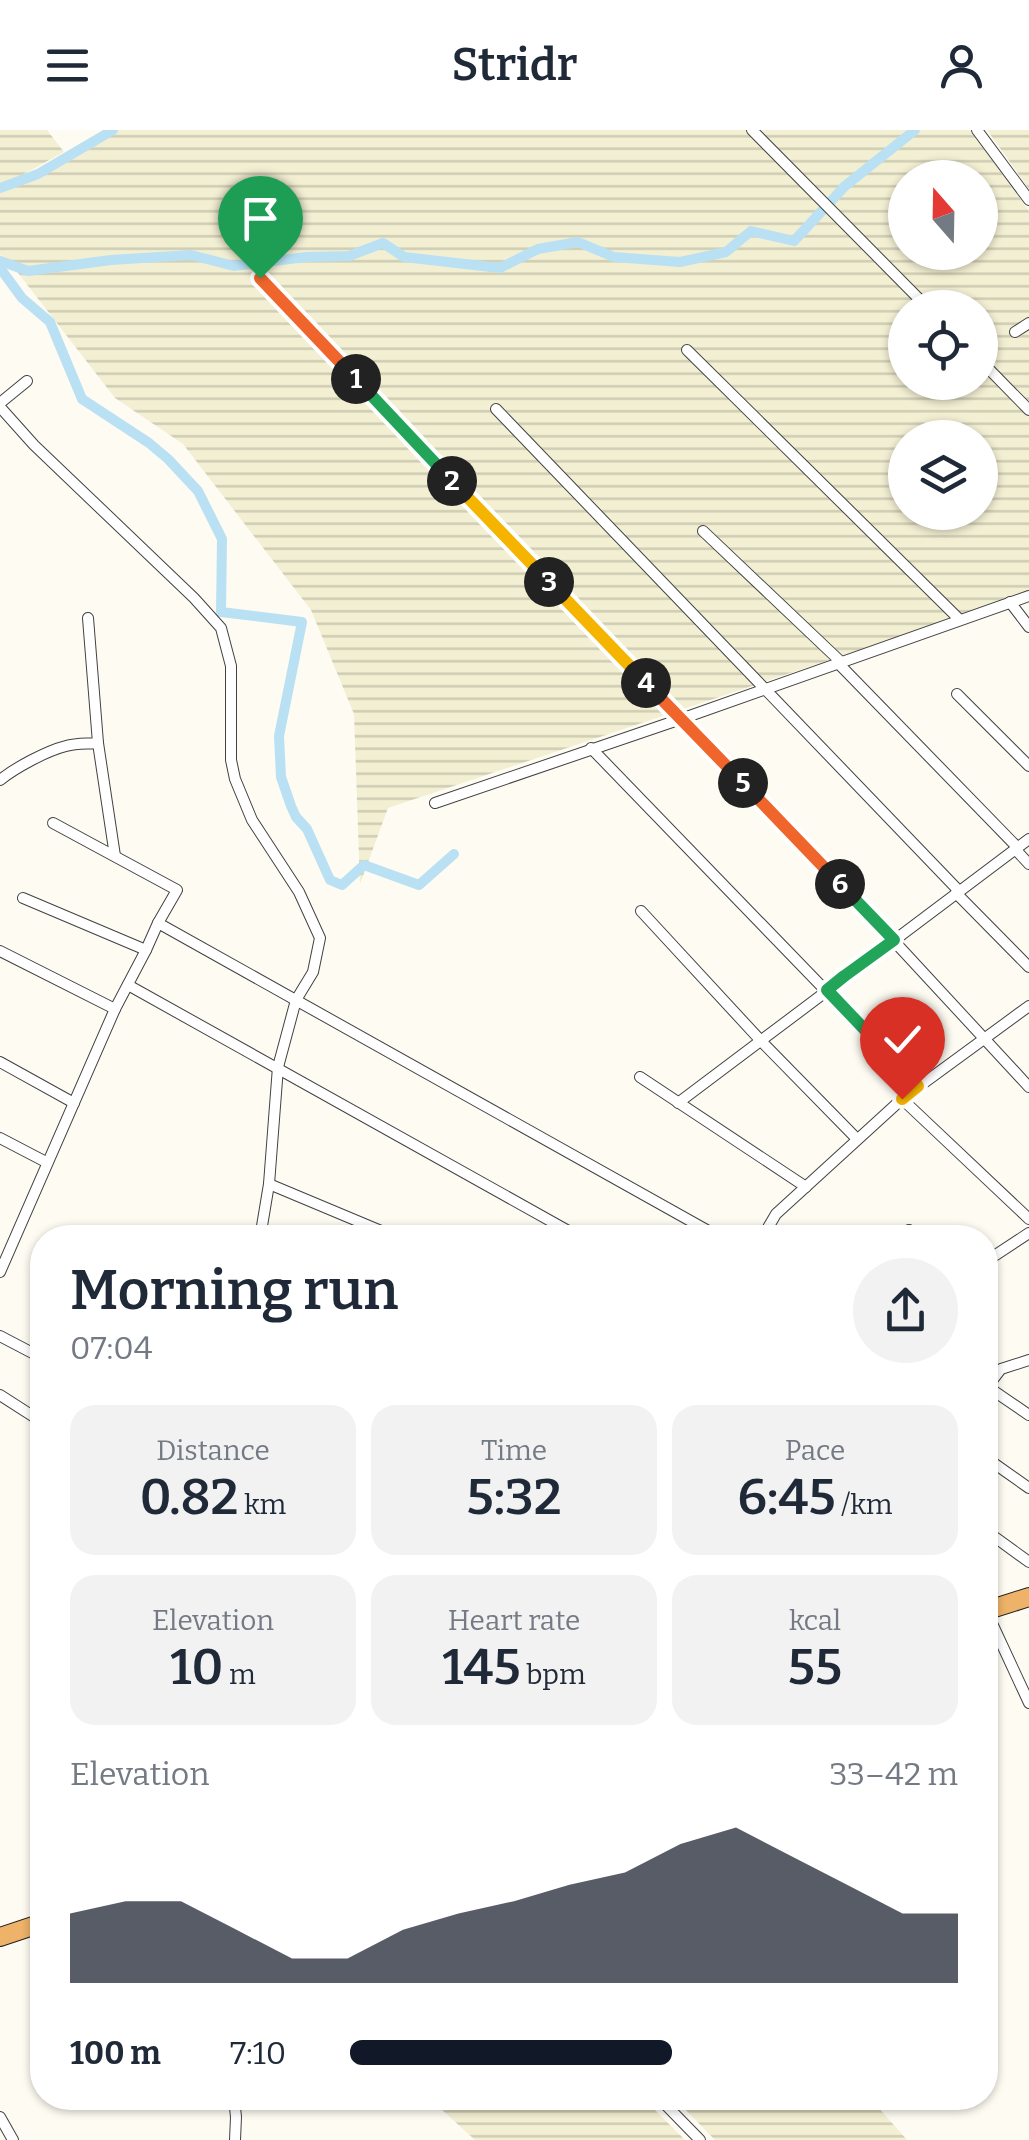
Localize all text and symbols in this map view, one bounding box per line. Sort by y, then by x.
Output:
icon: menu [40,38,95,93]
text: Stridr [451,38,578,92]
icon: person [934,38,989,93]
north arrow [888,160,998,270]
map controls [888,160,998,530]
pin [218,176,303,279]
icon: arrive [233,191,288,246]
button: locate [888,290,998,400]
pin: 1 [331,354,381,404]
text: 1 [350,362,362,395]
button: layers [888,420,998,530]
pin: 2 [427,456,477,506]
text: 2 [444,464,460,497]
pin: 3 [524,557,574,607]
text: 3 [541,565,557,598]
pin: 4 [621,658,671,708]
text: 4 [637,666,655,699]
pin: 5 [718,758,768,808]
text: 5 [735,766,751,799]
pin: 6 [815,859,865,909]
text: 6 [832,867,848,900]
pin [860,997,945,1100]
icon: check [875,1012,930,1067]
text: Morning run [70,1258,398,1324]
button: share [853,1258,958,1363]
text: 07:04 [70,1329,153,1367]
text: Distance [156,1434,270,1467]
text: Time [481,1434,547,1467]
text: Pace [785,1434,845,1467]
text: 0.82 [140,1467,238,1527]
text: 5:32 [467,1467,562,1527]
text: 6:45 [738,1467,836,1527]
text: km [238,1488,286,1521]
text: /km [836,1488,892,1521]
text: Elevation [152,1604,274,1637]
text: Heart rate [448,1604,580,1637]
text: kcal [789,1604,841,1637]
text: 10 [170,1637,223,1697]
text: 145 [442,1637,521,1697]
text: 55 [788,1637,842,1697]
text: m [223,1658,256,1691]
text: bpm [521,1658,586,1691]
text: Elevation [70,1755,210,1793]
text: 33–42 m [829,1755,958,1793]
text: 100 m [70,2034,161,2072]
text: 7:10 [230,2034,286,2072]

